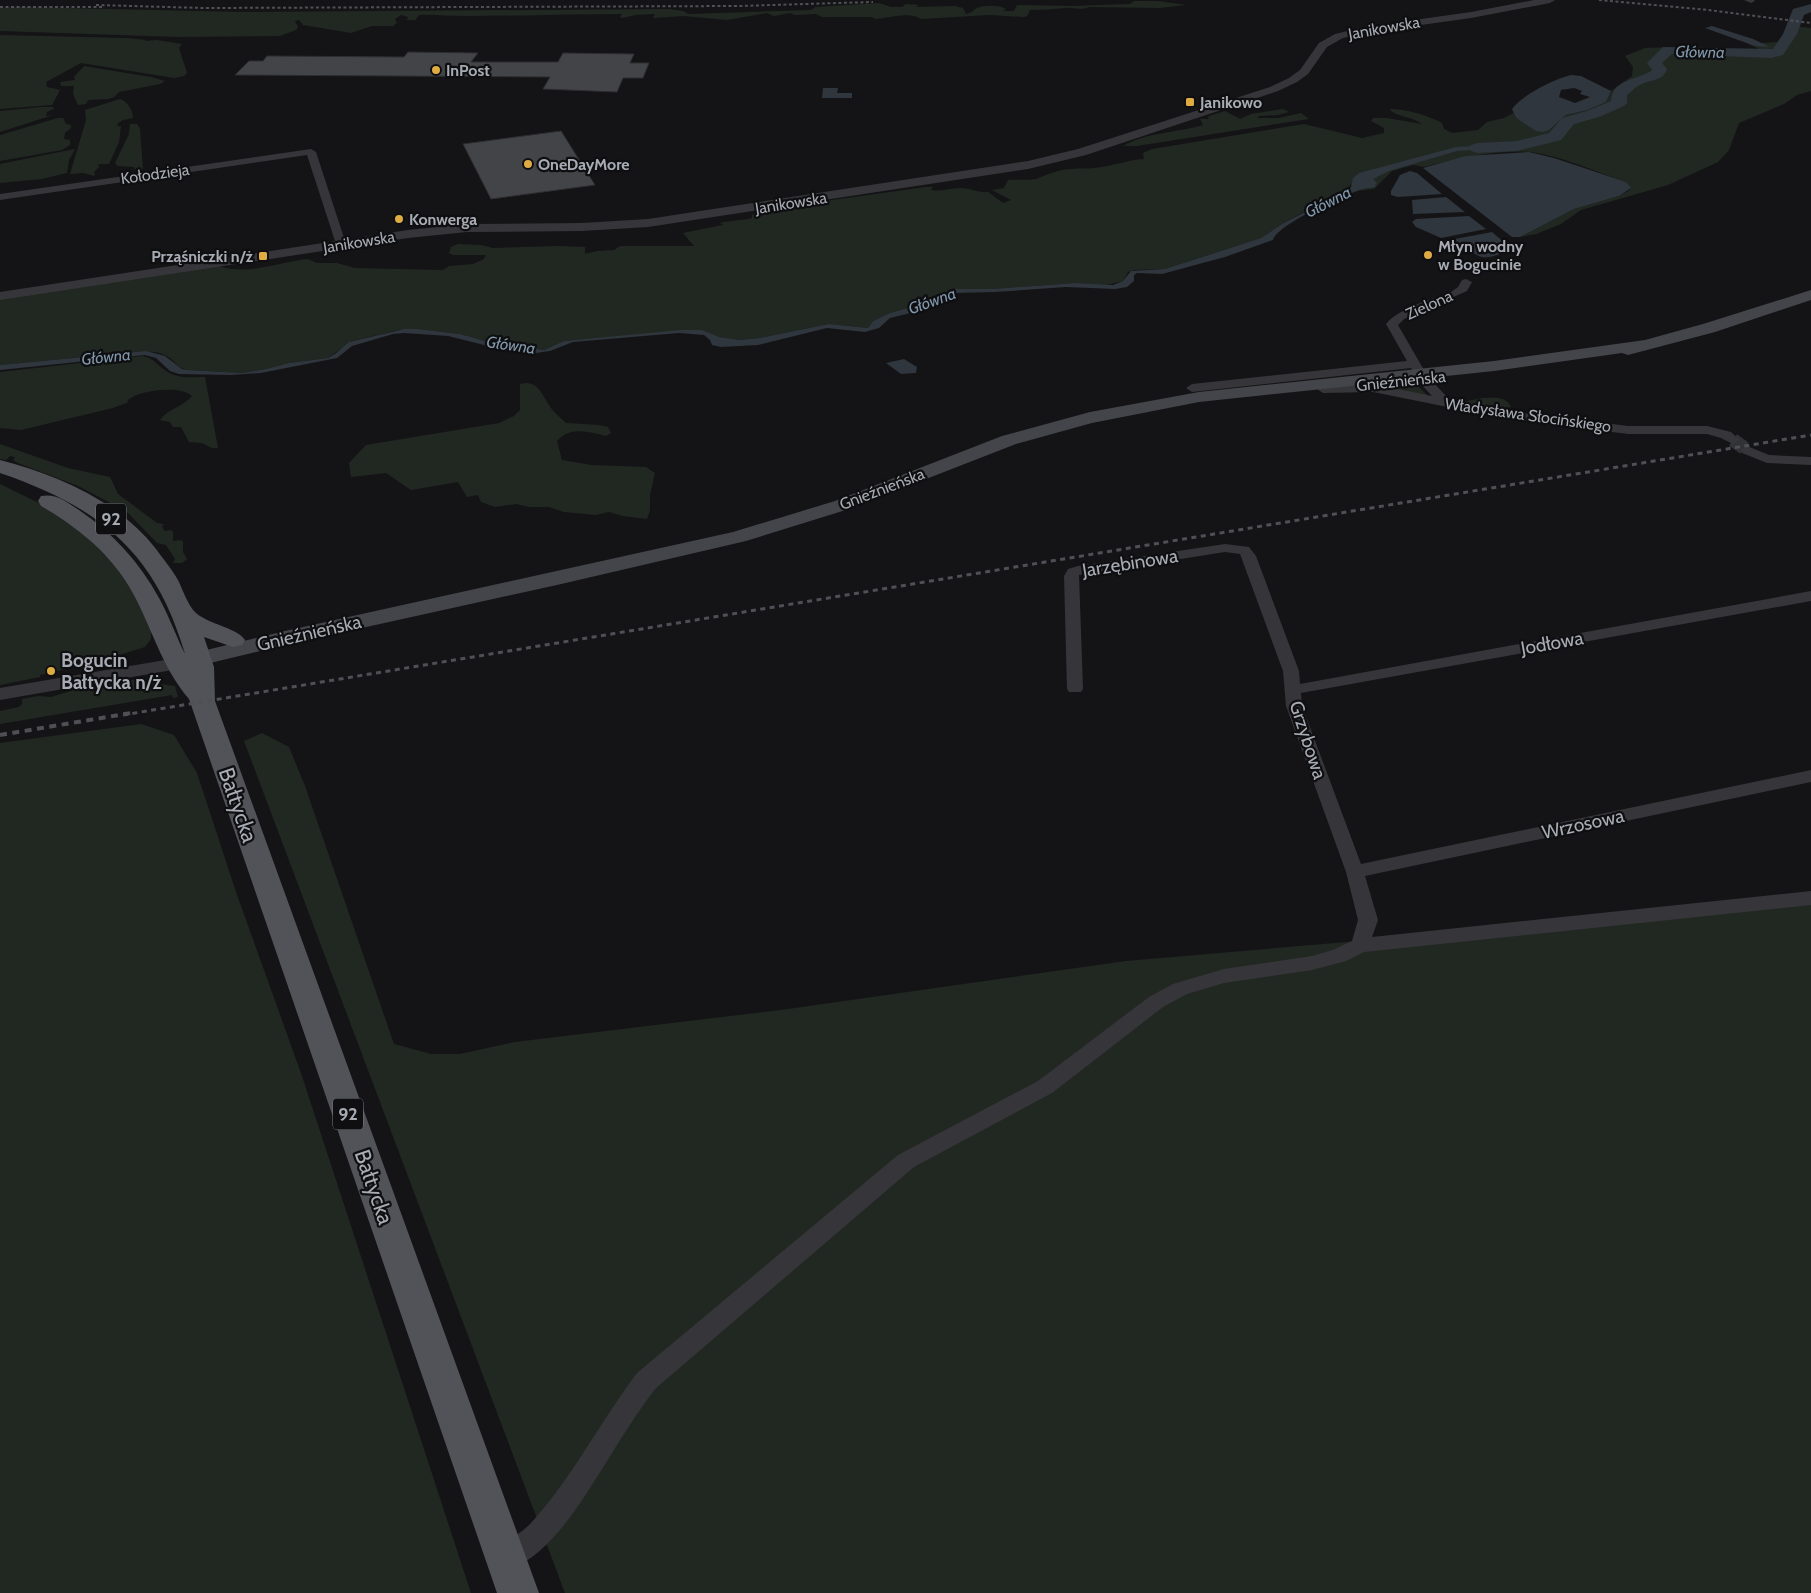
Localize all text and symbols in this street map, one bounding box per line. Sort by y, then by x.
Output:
street label: Janikowska [1346,12,1422,44]
water label: Główna [1675,42,1725,62]
place label: InPost [446,61,490,80]
marker: InPost [430,64,442,76]
place label: Janikowo [1199,93,1262,112]
marker: Janikowo [1184,96,1196,108]
place label: OneDayMore [538,155,630,174]
marker: OneDayMore [522,158,534,170]
street label: Kołodzieja [120,160,191,188]
water label: Główna [1302,182,1354,222]
street label: Janikowska [753,188,829,218]
place label: Konwerga [409,210,477,229]
marker: Konwerga [393,213,405,225]
street label: Janikowska [321,227,397,257]
place label: Młyn wodny w Bogucinie [1438,237,1524,274]
place label: Prząśniczki n/ż [151,247,253,266]
marker: Młyn wodny w Bogucinie [1422,249,1434,261]
marker: Prząśniczki n/ż [257,250,269,262]
water label: Główna [906,284,958,318]
street label: Zielona [1403,286,1456,324]
water label: Główna [485,332,537,358]
water label: Główna [81,345,131,369]
street label: Gnieźnieńska [1355,367,1447,395]
street label: Władysława Słocińskiego [1444,394,1613,436]
street label: Gnieźnieńska [837,464,928,514]
road number: 92 [96,504,126,534]
street label: Jarzębinowa [1079,544,1180,582]
street label: Gnieźnieńska [255,610,363,656]
street label: Jodłowa [1518,626,1585,660]
place label: Bogucin Bałtycka n/ż [61,649,162,694]
marker: Bogucin Bałtycka n/ż [45,665,57,677]
street label: Grzybowa [1285,698,1331,782]
street label: Bałtycka [213,764,264,846]
street label: Wrzosowa [1540,804,1626,844]
road number: 92 [333,1098,363,1130]
street label: Bałtycka [349,1146,400,1228]

